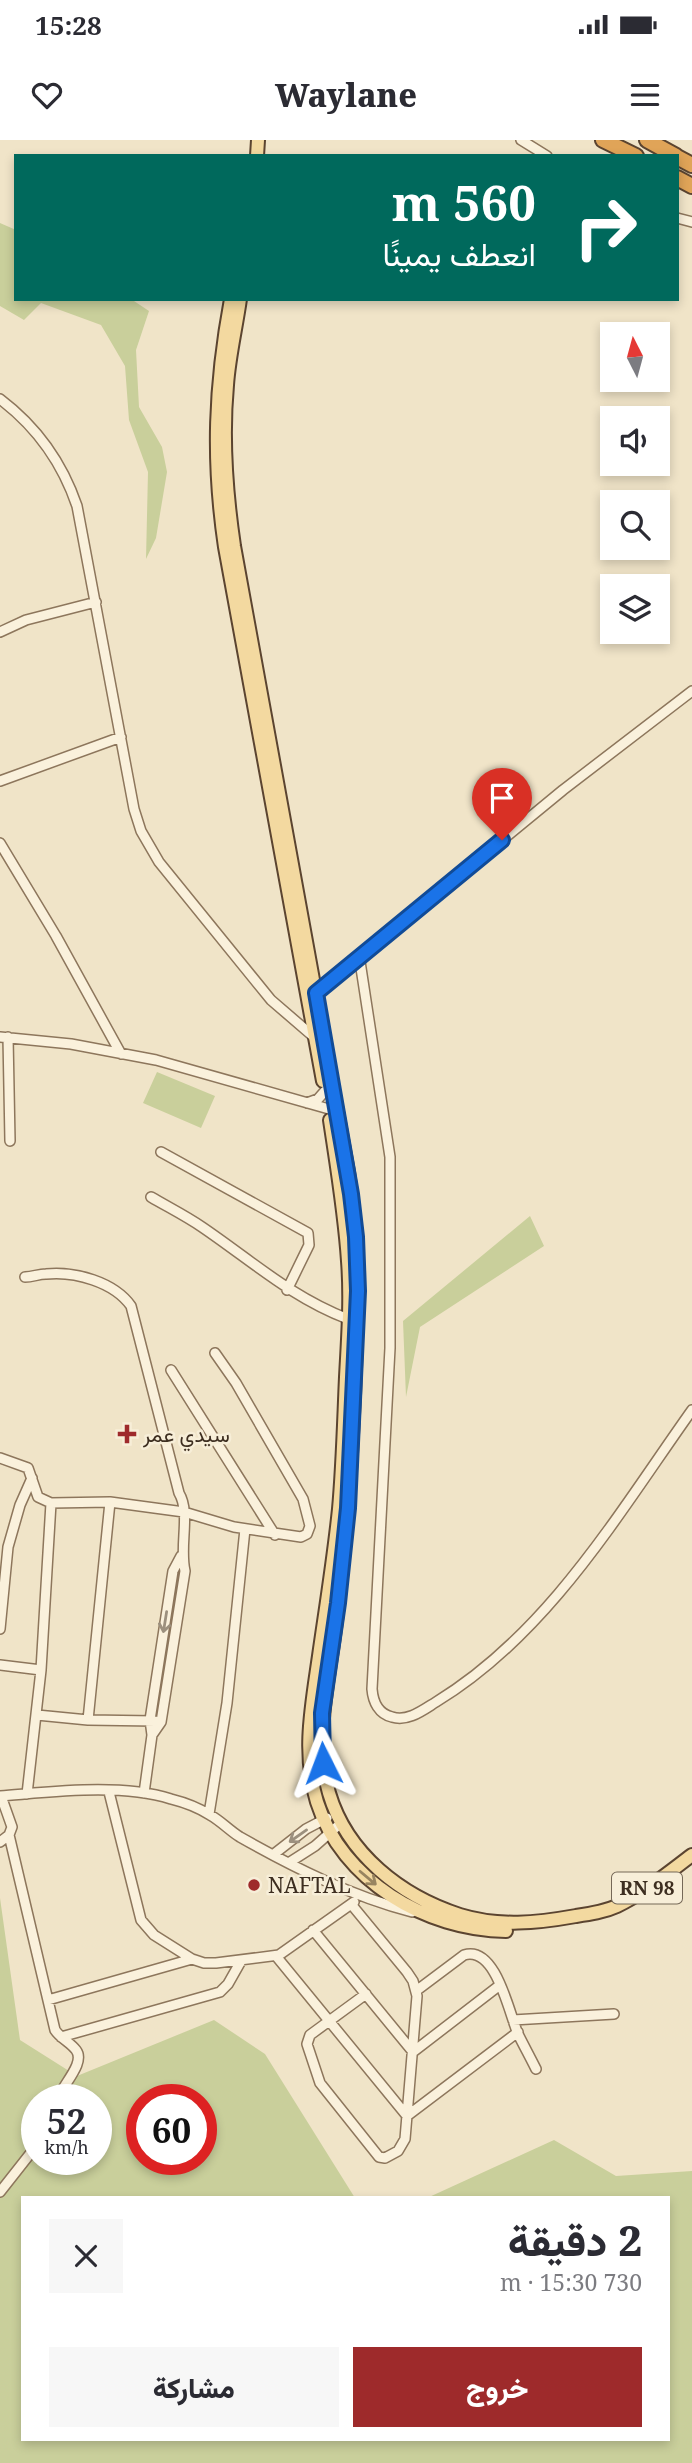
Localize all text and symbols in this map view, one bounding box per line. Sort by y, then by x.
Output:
text: 15:28 [35,7,102,43]
text: Waylane [275,73,417,116]
icon: heart [28,76,66,114]
icon: menu [626,76,664,114]
text: 560 m [392,169,536,235]
icon: right [560,182,651,273]
text: انعطف يمينًا [382,232,536,275]
north arrow [600,322,670,392]
map controls [600,322,670,644]
button: sound [600,406,670,476]
button: search [600,490,670,560]
button: layers [600,574,670,644]
pin [472,768,532,840]
icon: arrive [483,779,521,817]
place label: سيدي عمر [142,1420,230,1452]
marker: سيدي عمر [117,1424,137,1444]
one-way arrow [158,1610,171,1633]
position arrow [286,1726,360,1800]
one-way arrow [289,1828,308,1843]
one-way arrow [359,1870,377,1886]
place label: NAFTAL [268,1871,351,1899]
road number: RN 98 [612,1872,682,1904]
marker: NAFTAL [246,1877,262,1893]
speed limit sign: 60 [126,2084,217,2175]
text: 52 [47,2097,86,2144]
text: km/h [44,2135,89,2159]
text: 2 دقيقة [508,2211,642,2268]
button: close [49,2219,123,2293]
text: 730 m · 15:30 [500,2266,642,2298]
button: مشاركة [49,2347,339,2427]
button: خروج [353,2347,642,2427]

